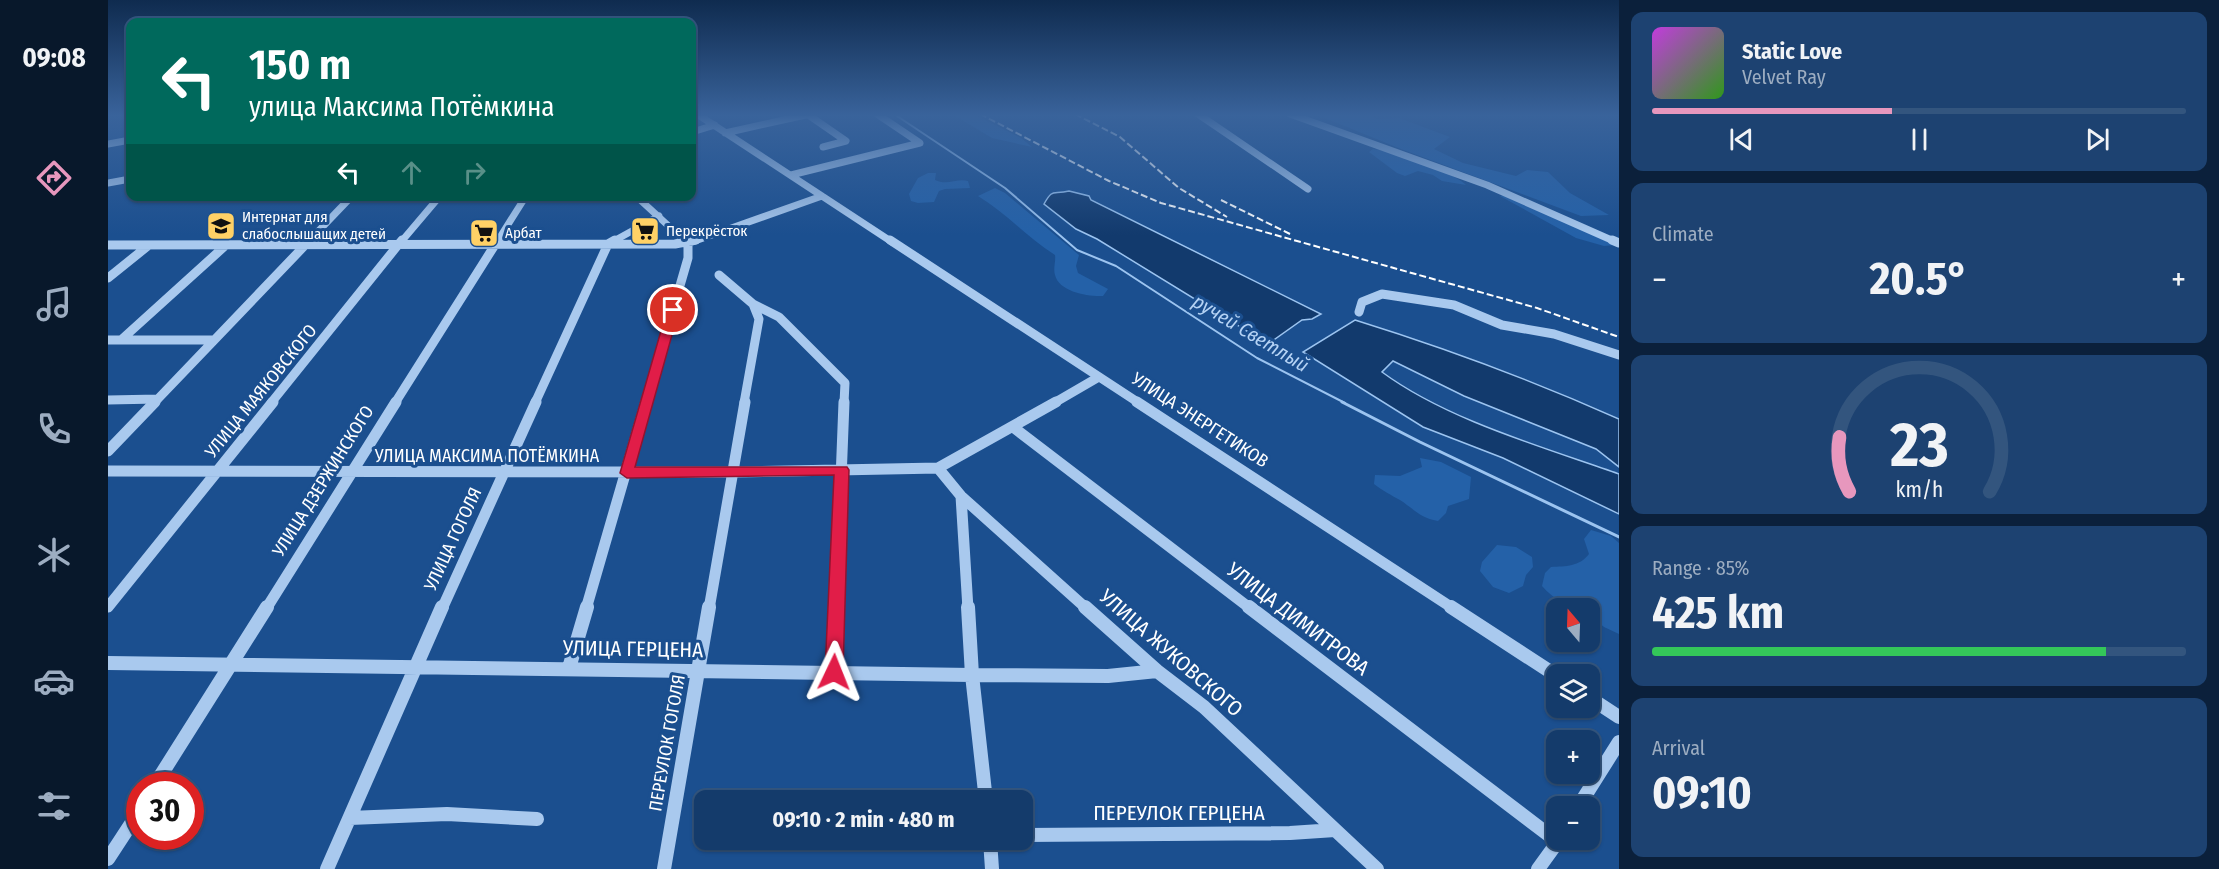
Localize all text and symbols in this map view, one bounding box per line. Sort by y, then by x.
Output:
text: Static Love [1742,38,1842,65]
text: 150 m [249,40,351,90]
text: 09:08 [22,42,86,74]
icon: left [150,42,228,120]
text: Velvet Ray [1742,65,1826,89]
text: улица Максима Потёмкина [249,91,555,123]
icon: previous [1725,123,1758,156]
icon: pause [1903,123,1936,156]
icon: next [2081,123,2114,156]
icon: left [332,156,365,189]
icon: ahead [395,156,428,189]
icon: right [458,156,491,189]
icon: directions [33,157,75,199]
place label: Интернат для слабослышащих детей [242,208,386,243]
school or university icon: Интернат для слабослышащих детей [205,210,237,242]
supermarket icon: Перекрёсток [629,215,661,247]
supermarket icon: Арбат [468,217,500,249]
place label: Перекрёсток [666,222,747,240]
text: Climate [1652,222,1714,246]
place label: Арбат [505,224,543,242]
text: 20.5° [1869,252,1968,306]
text: − [1652,260,1667,300]
text: + [2171,260,2186,300]
icon: music [33,283,75,325]
pin [647,284,698,335]
water label: ручей Светлый [1188,289,1314,377]
icon: arrive [656,293,689,326]
street label: УЛИЦА МАЯКОВСКОГО [200,320,322,463]
street label: УЛИЦА ЭНЕРГЕТИКОВ [1127,367,1273,472]
street label: УЛИЦА ДЗЕРЖИНСКОГО [267,401,378,561]
icon: phone [33,408,75,450]
text: 23 [1889,408,1948,483]
street label: УЛИЦА МАКСИМА ПОТЁМКИНА [374,445,600,467]
text: km/h [1895,477,1943,503]
street label: УЛИЦА ГОГОЛЯ [419,484,487,595]
icon: climate [33,534,75,576]
street label: УЛИЦА ДИМИТРОВА [1221,556,1374,681]
text: Range · 85% [1652,556,1749,580]
street label: УЛИЦА ЖУКОВСКОГО [1093,583,1248,722]
text: 425 km [1652,586,1784,640]
north arrow [1546,598,1600,652]
map controls [1546,598,1600,850]
street label: УЛИЦА ГЕРЦЕНА [562,635,703,663]
position arrow [802,640,866,704]
icon: car [33,660,75,702]
button: layers [1546,664,1600,718]
street label: ПЕРЕУЛОК ГОГОЛЯ [644,673,690,813]
button: + [1546,730,1600,784]
text: Arrival [1652,736,1705,760]
text: 09:10 [1652,766,1752,820]
speed limit sign: 30 [126,772,204,850]
icon: filters [33,785,75,827]
button: − [1546,796,1600,850]
street label: ПЕРЕУЛОК ГЕРЦЕНА [1093,800,1265,826]
text: 09:10 · 2 min · 480 m [772,806,955,833]

